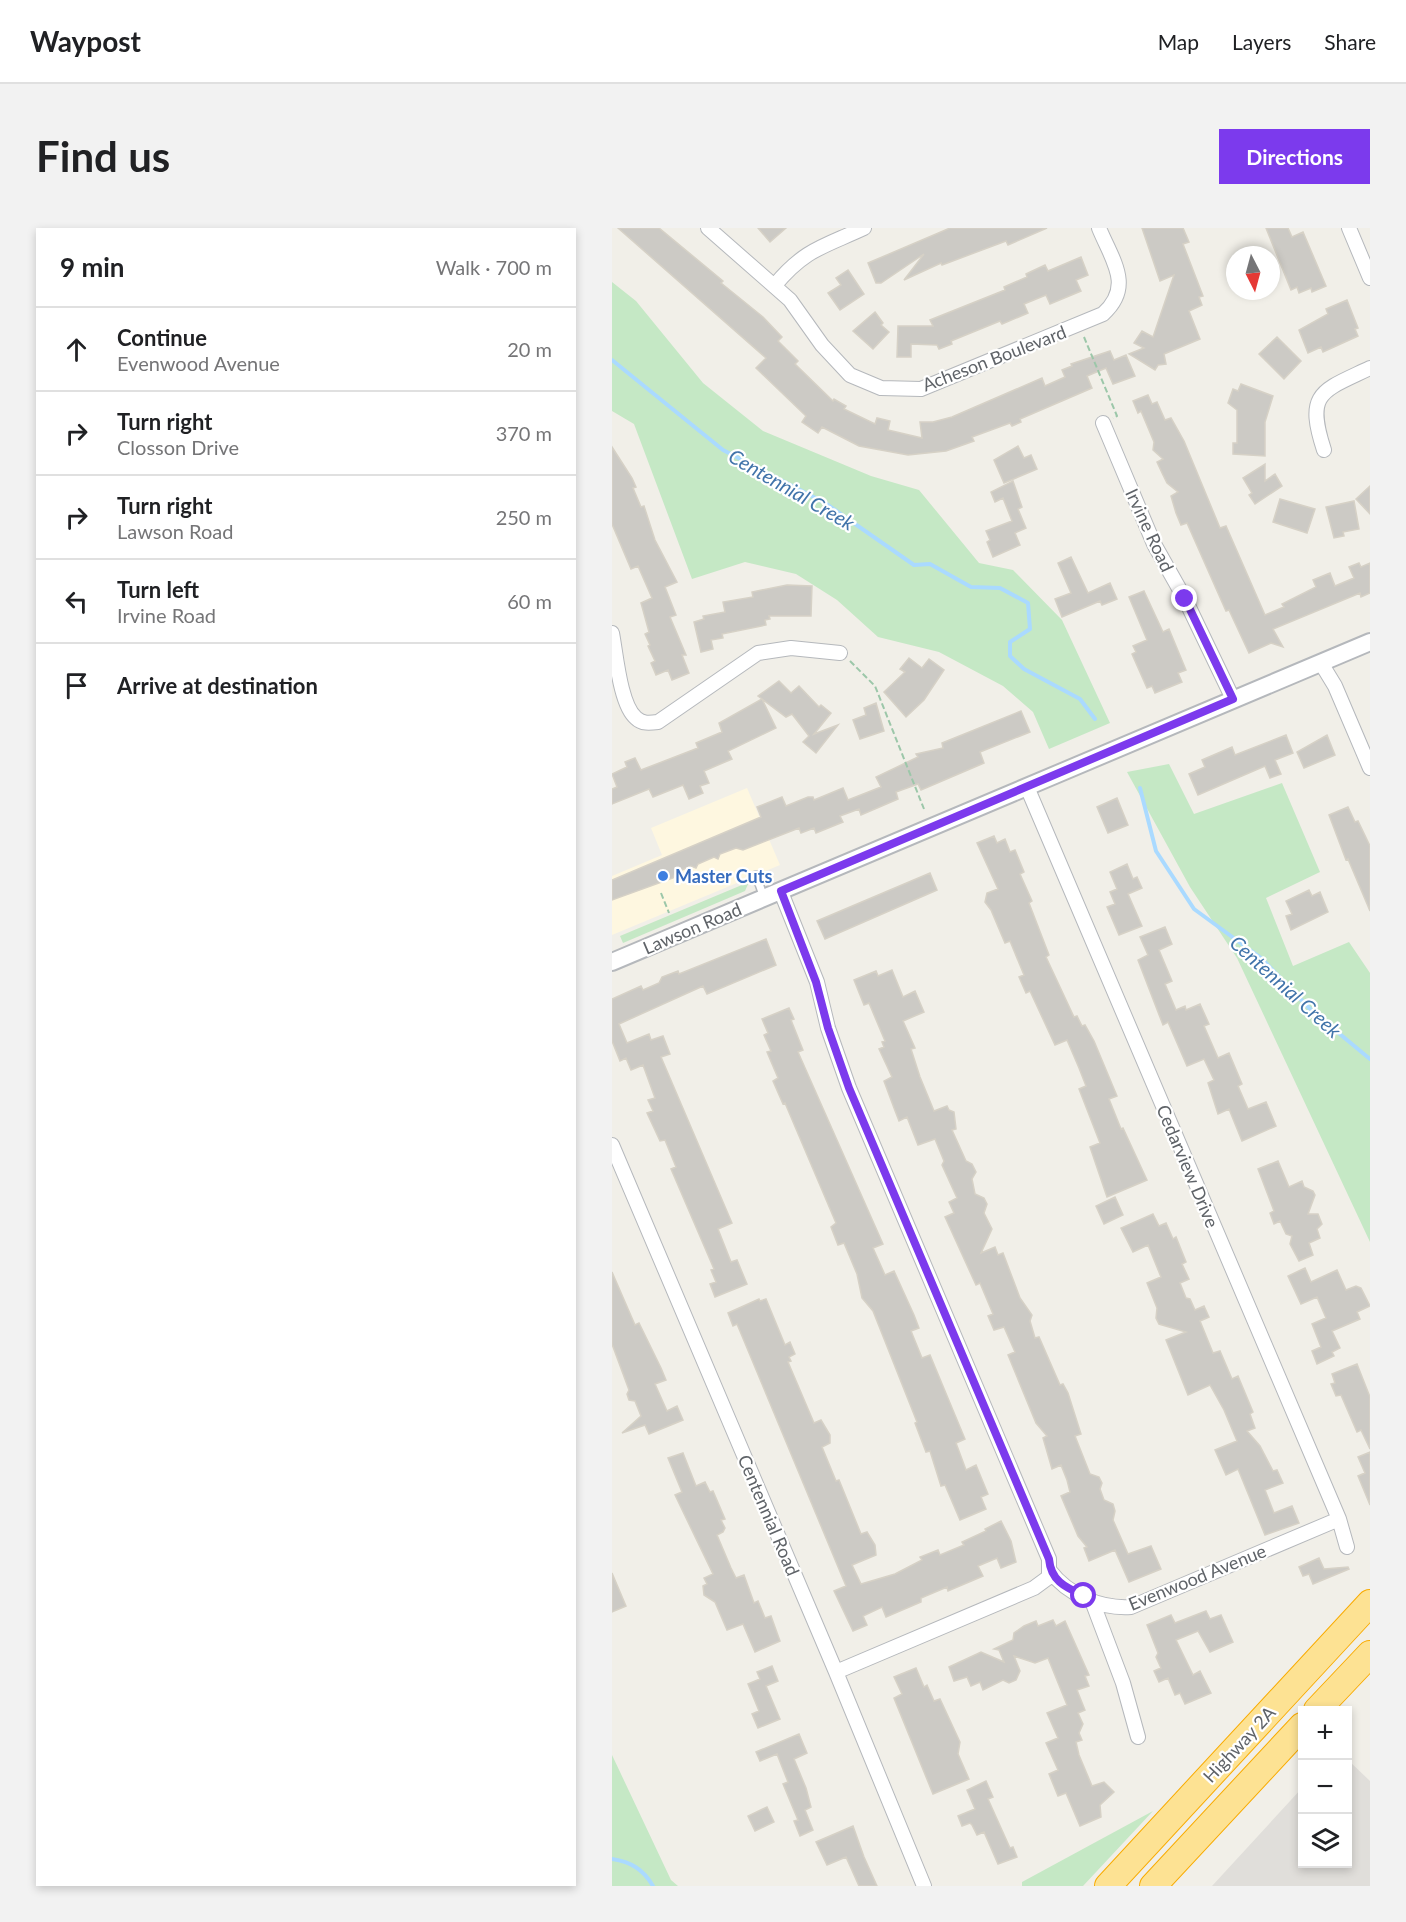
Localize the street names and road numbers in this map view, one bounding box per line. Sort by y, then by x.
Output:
street label: Acheson Boulevard [919,320,1069,396]
street label: Irvine Road [1121,485,1179,575]
street label: Lawson Road [639,897,745,959]
street label: Cedarview Drive [1152,1101,1224,1231]
street label: Centennial Road [734,1451,804,1579]
street label: Evenwood Avenue [1125,1539,1269,1615]
street label: Highway 2A [1198,1701,1280,1787]

